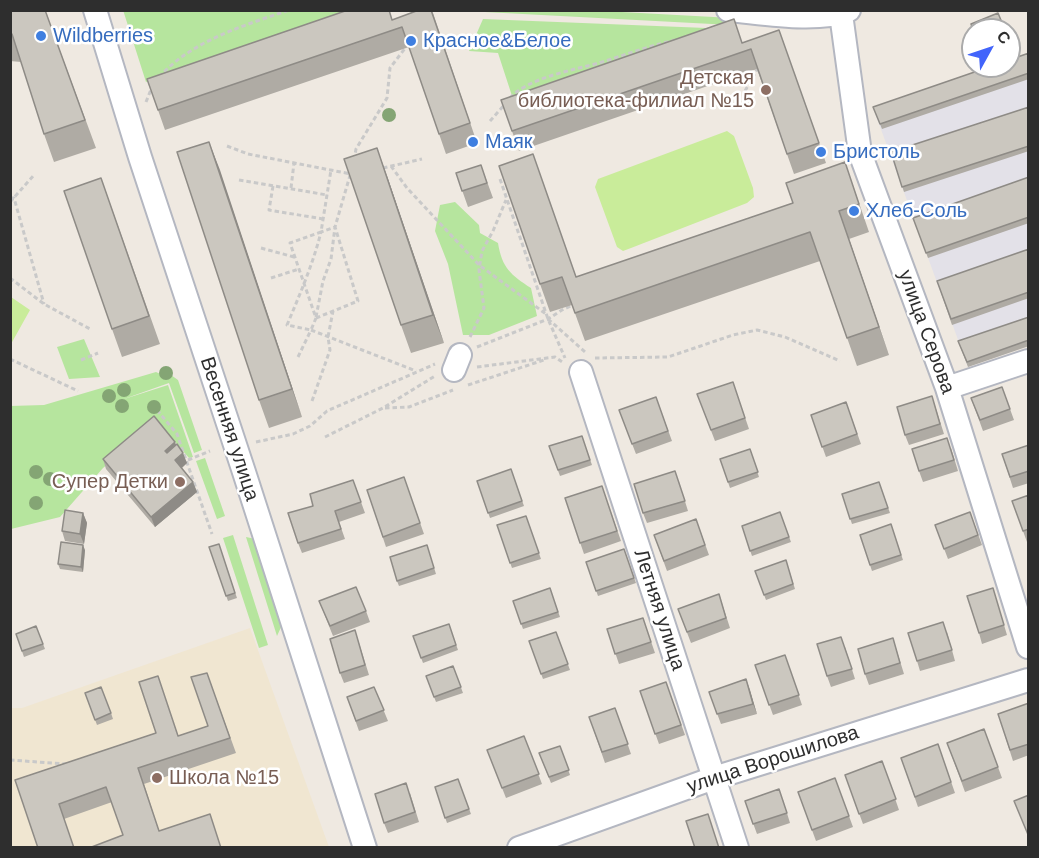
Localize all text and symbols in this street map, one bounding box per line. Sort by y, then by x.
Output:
north arrow [961,18,1021,78]
place label: Wildberries [53,24,153,48]
text: С [993,28,1014,47]
marker: Wildberries [34,29,48,43]
place label: Красное&Белое [423,29,571,53]
marker: Красное&Белое [404,34,418,48]
place label: Детская библиотека-филиал №15 [518,66,754,113]
marker: Детская библиотека-филиал №15 [759,83,773,97]
place label: Маяк [485,130,533,154]
marker: Маяк [466,135,480,149]
place label: Бристоль [833,140,920,164]
marker: Бристоль [814,145,828,159]
place label: Хлеб-Соль [866,199,967,223]
marker: Хлеб-Соль [847,204,861,218]
street label: улица Серова [893,267,959,397]
street label: Весенняя улица [194,354,264,504]
place label: Супер Детки [52,470,168,494]
marker: Супер Детки [173,475,187,489]
street label: Летняя улица [628,546,690,674]
street label: улица Ворошилова [684,721,862,799]
place label: Школа №15 [169,766,279,790]
marker: Школа №15 [150,771,164,785]

